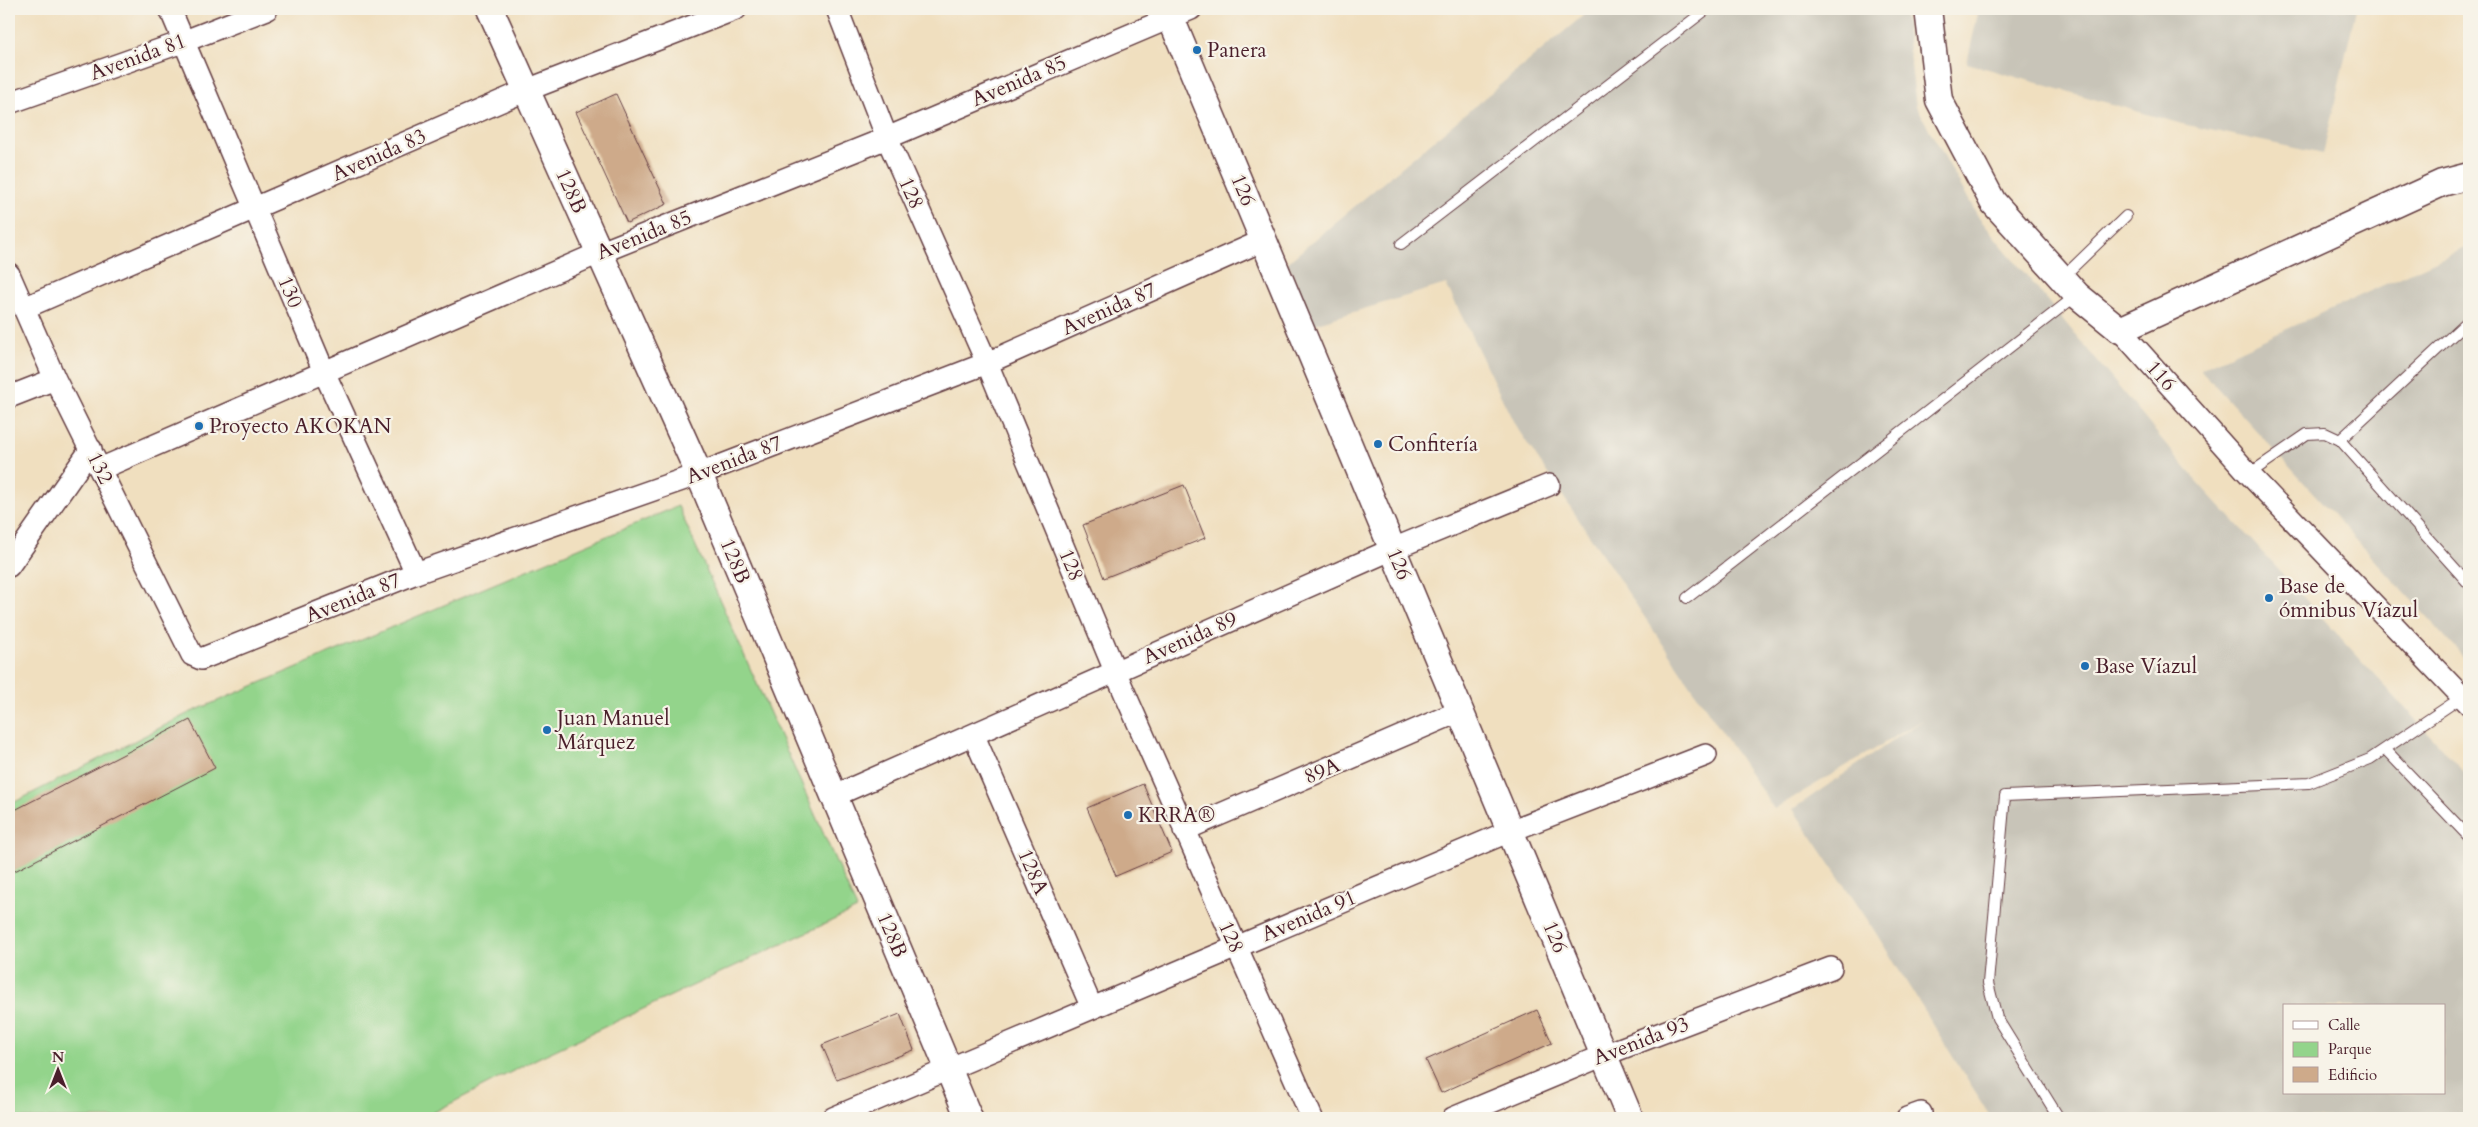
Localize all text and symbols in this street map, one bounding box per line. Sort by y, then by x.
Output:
street label: Avenida 81 [86,26,190,88]
place label: Panera [1207,36,1267,65]
marker: Panera [1191,44,1203,56]
street label: Avenida 85 [967,48,1071,114]
street label: Avenida 83 [327,121,431,189]
street label: 128B [548,164,594,218]
street label: 126 [1223,169,1263,211]
street label: 128 [891,172,931,214]
street label: Avenida 85 [592,203,696,267]
street label: 130 [270,271,310,313]
street label: Avenida 87 [1057,275,1161,343]
street label: 116 [2139,354,2183,398]
place label: Proyecto AKOKAN [209,412,392,441]
marker: Proyecto AKOKAN [193,420,205,432]
street label: Avenida 87 [682,428,786,492]
place label: Confitería [1388,430,1478,459]
marker: Confitería [1372,438,1384,450]
street label: 132 [80,447,120,489]
street label: 128B [713,534,757,588]
street label: 126 [1379,543,1419,585]
street label: 128 [1051,544,1091,586]
street label: Avenida 87 [301,566,405,630]
place label: Base de ómnibus Víazul [2279,572,2418,625]
marker: Base de ómnibus Víazul [2263,592,2275,604]
street label: Avenida 89 [1138,604,1242,672]
place label: Base Víazul [2095,652,2197,681]
marker: Base Víazul [2079,660,2091,672]
place label: Juan Manuel Márquez [554,704,669,757]
marker: Juan Manuel Márquez [541,724,553,736]
street label: 89A [1300,751,1344,791]
place label: KRRA® [1138,801,1215,830]
marker: KRRA® [1122,809,1134,821]
street label: 128A [1010,845,1056,899]
street label: Avenida 91 [1257,883,1361,949]
street label: 128B [870,908,914,962]
street label: 128 [1211,916,1251,958]
street label: 126 [1535,916,1575,958]
legend [2283,1004,2446,1094]
street label: Avenida 93 [1589,1009,1693,1073]
text: Calle [2328,1015,2361,1035]
text: Parque [2328,1039,2372,1059]
north arrow [32,1044,82,1094]
text: N [52,1048,64,1067]
text: Edificio [2328,1065,2377,1085]

